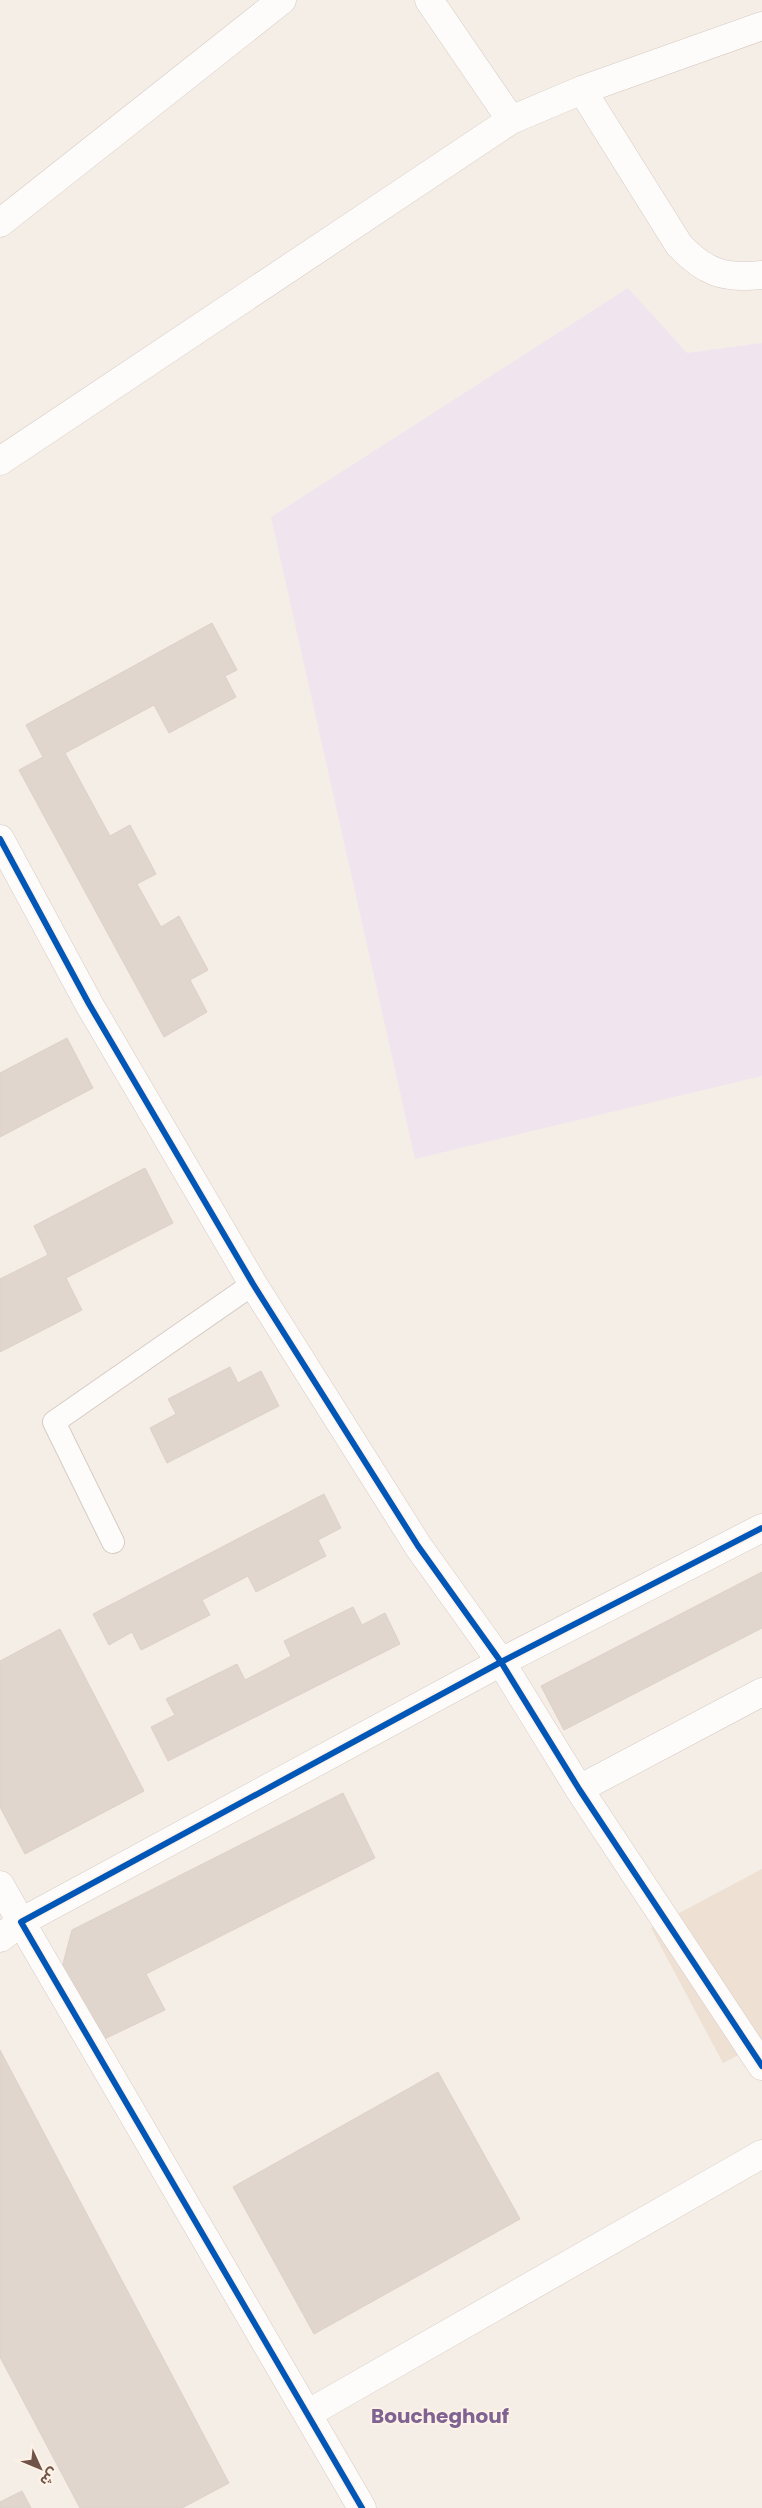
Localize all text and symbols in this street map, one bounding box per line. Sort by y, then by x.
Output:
district label: Boucheghouf [371,2402,509,2430]
north arrow [15,2443,65,2493]
text: ش [35,2463,63,2491]

